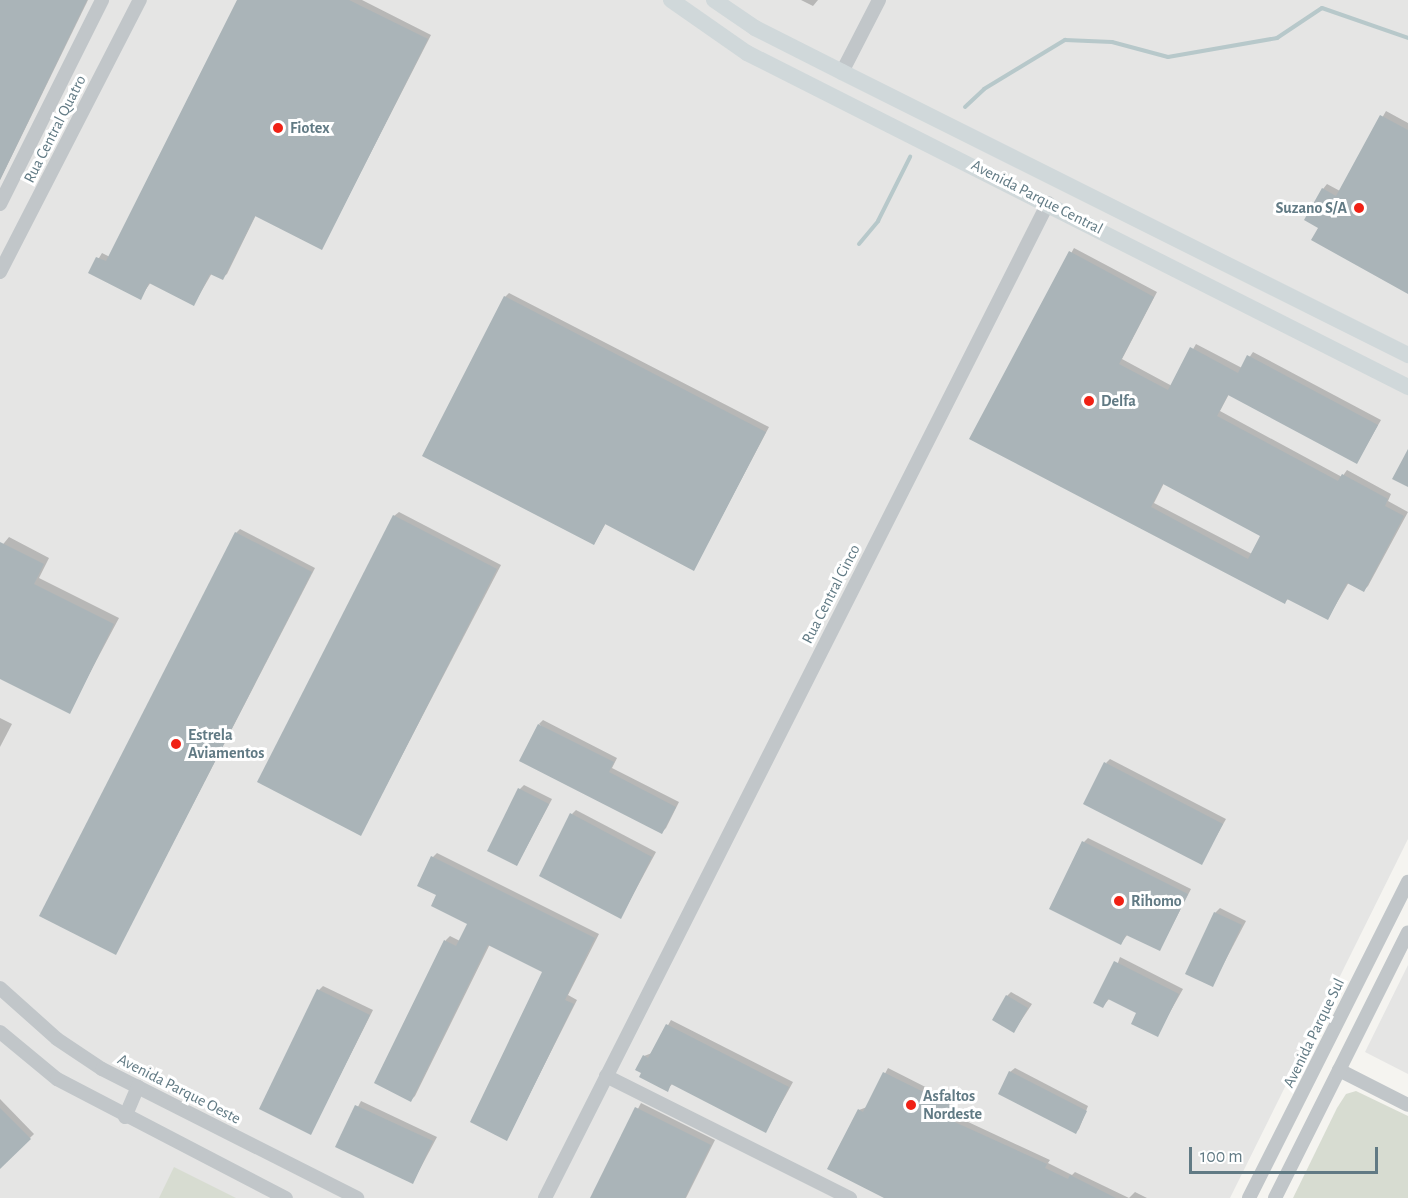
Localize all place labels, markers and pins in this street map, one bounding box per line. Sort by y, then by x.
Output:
place label: Fiotex [290,118,330,138]
marker: Fiotex [271,121,285,135]
place label: Suzano S/A [1275,198,1347,218]
marker: Suzano S/A [1352,201,1366,215]
place label: Delfa [1101,391,1136,411]
marker: Delfa [1082,394,1096,408]
place label: Estrela Aviamentos [188,725,264,763]
marker: Estrela Aviamentos [169,737,183,751]
place label: Rihomo [1131,891,1182,911]
marker: Rihomo [1112,894,1126,908]
place label: Asfaltos Nordeste [923,1086,982,1124]
marker: Asfaltos Nordeste [904,1098,918,1112]

